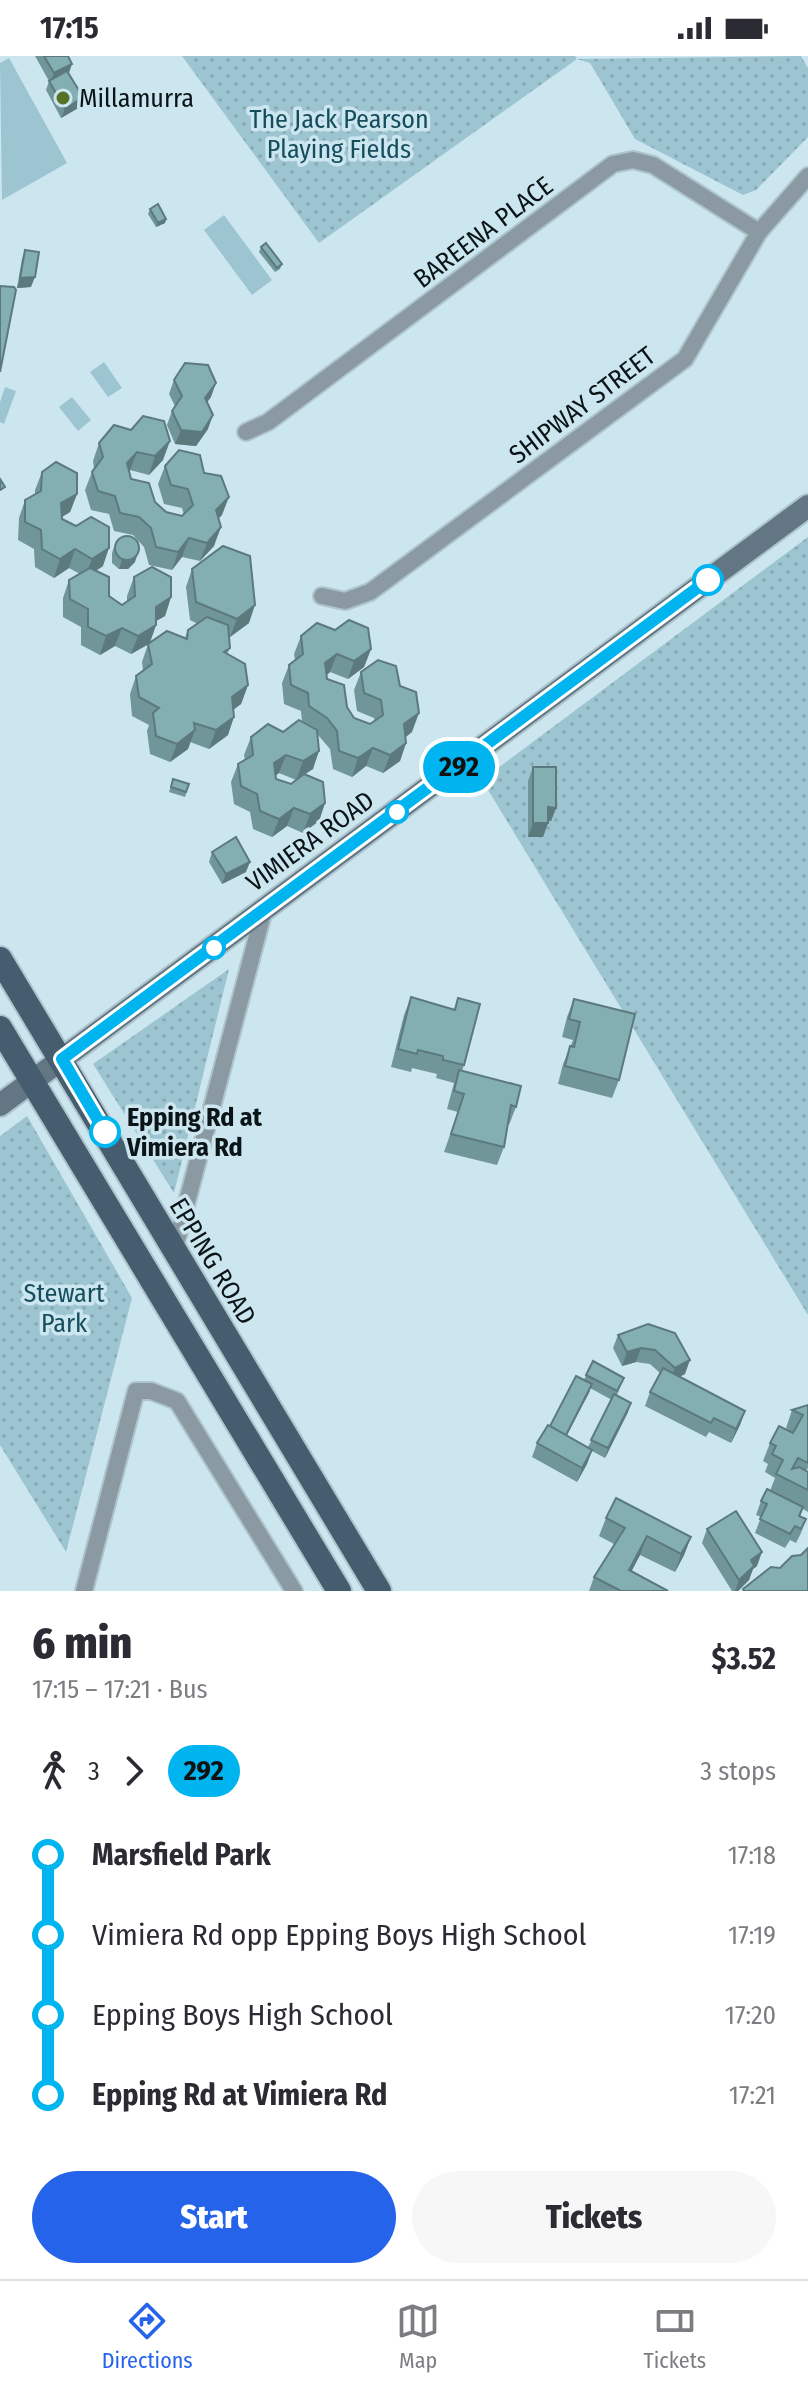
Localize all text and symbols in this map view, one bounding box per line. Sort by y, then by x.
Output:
text: 17:15 [40,10,99,46]
place label: Millamurra [79,83,194,114]
marker: Millamurra [54,89,72,107]
park label: The Jack Pearson Playing Fields [249,104,429,165]
street label: BAREENA PLACE [408,170,559,295]
street label: SHIPWAY STREET [503,340,661,470]
unlabelled marker [693,565,723,595]
line badge: 292 [413,741,505,793]
text: 292 [439,750,479,783]
street label: VIMIERA ROAD [240,785,380,898]
unlabelled marker [386,801,408,823]
unlabelled marker [203,937,225,959]
place label: Epping Rd at Vimiera Rd [126,1102,263,1163]
marker: Epping Rd at Vimiera Rd [90,1117,120,1147]
street label: EPPING ROAD [163,1193,262,1330]
park label: Stewart Park [24,1278,105,1339]
text: 6 min [32,1617,132,1670]
text: $3.52 [711,1641,776,1677]
text: 17:15 – 17:21 · Bus [32,1674,208,1705]
icon: walk [32,1749,76,1793]
icon: forward [112,1749,156,1793]
text: 292 [184,1754,224,1787]
text: 3 [88,1756,100,1787]
text: 3 stops [700,1756,776,1787]
text: Marsfield Park [92,1837,271,1873]
text: 17:18 [728,1840,776,1871]
text: Vimiera Rd opp Epping Boys High School [92,1917,586,1953]
text: 17:19 [728,1920,776,1951]
text: Epping Boys High School [92,1997,393,2033]
text: 17:20 [725,2000,776,2031]
text: Epping Rd at Vimiera Rd [92,2077,387,2113]
text: 17:21 [729,2080,776,2111]
button: Start [32,2171,396,2263]
button: Tickets [412,2171,776,2263]
tab: Directions [102,2299,193,2374]
tab: Map [396,2299,440,2374]
tab: Tickets [644,2299,706,2374]

